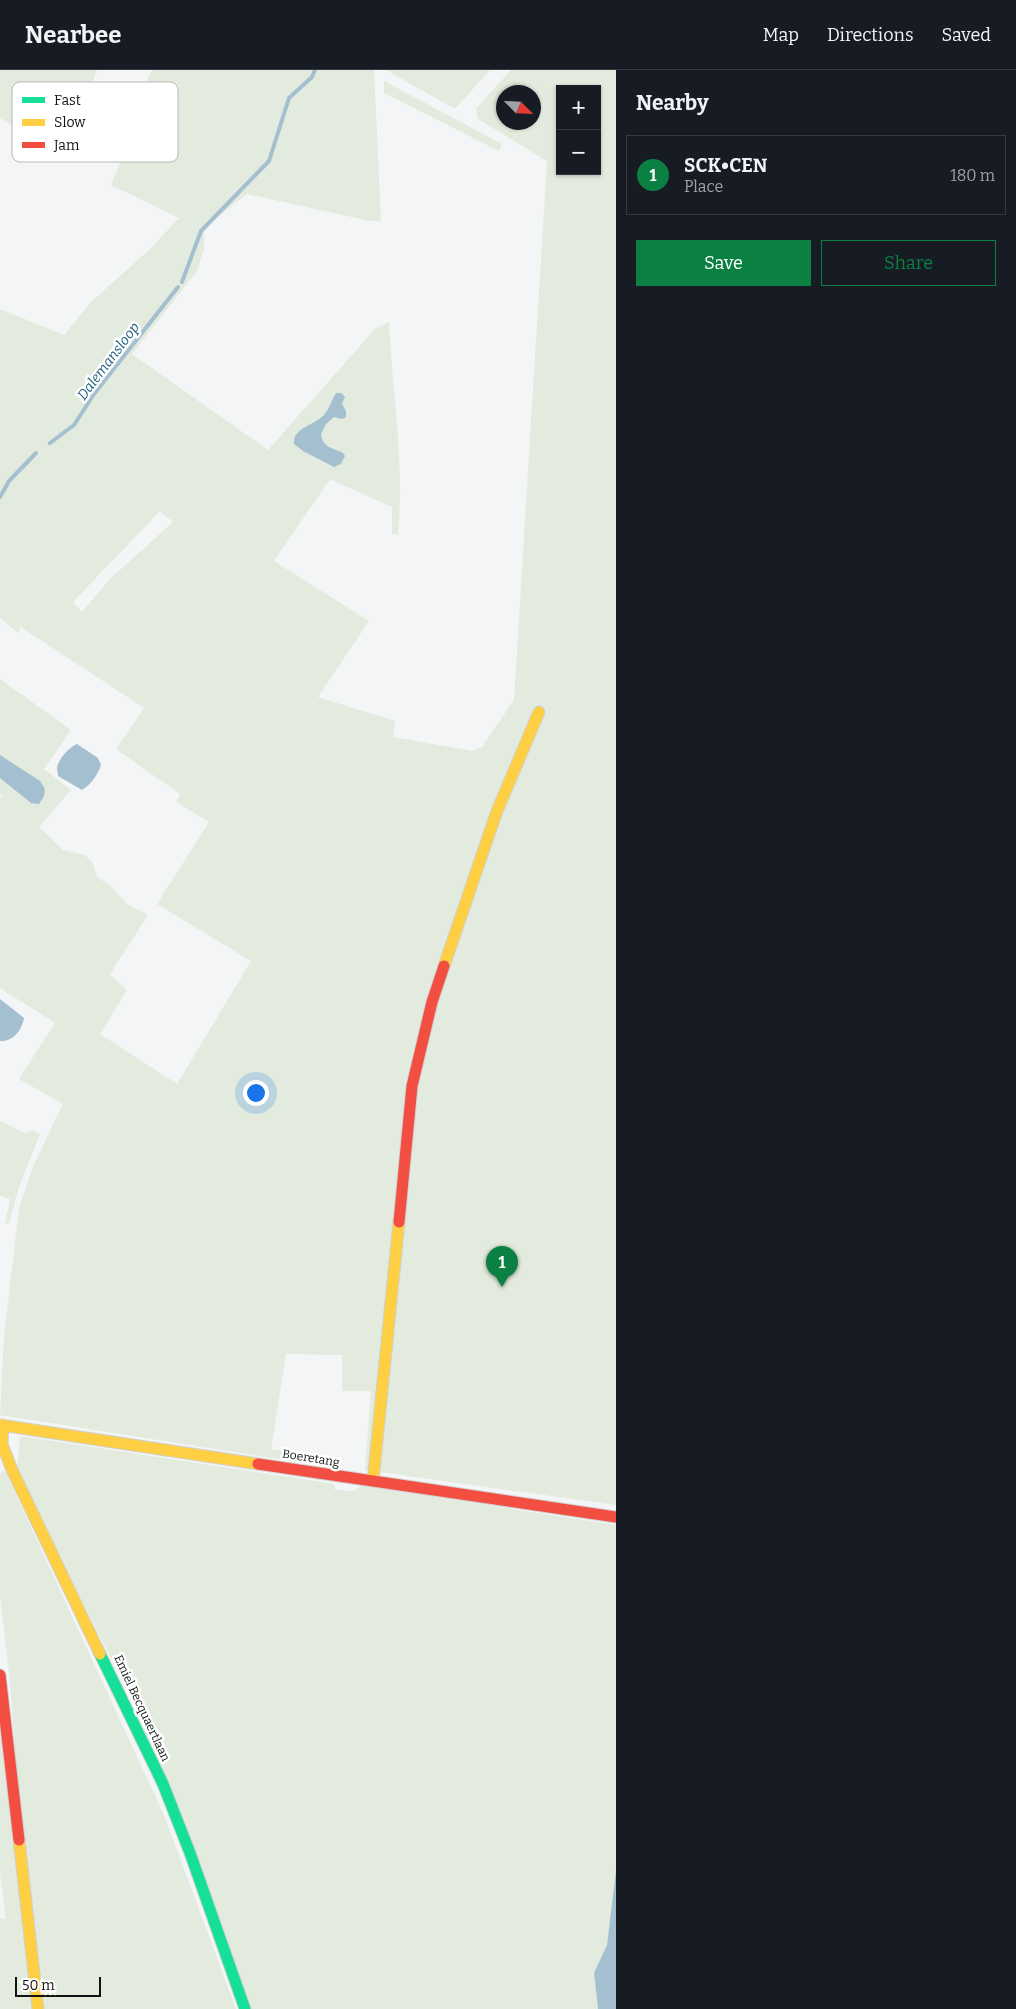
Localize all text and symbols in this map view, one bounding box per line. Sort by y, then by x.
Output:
text: Nearbee [25,21,121,49]
text: Map [763,24,799,46]
text: Directions [827,24,914,46]
text: Saved [942,24,991,46]
legend [12,82,178,162]
north arrow [496,85,541,130]
map controls [556,85,601,175]
button: + [556,85,601,130]
text: Nearby [636,90,709,116]
text: Fast [54,92,81,109]
text: Slow [54,114,86,131]
button: − [556,130,601,175]
text: Jam [53,137,80,154]
text: SCK•CEN [684,154,767,177]
text: 1 [650,166,656,185]
text: 180 m [950,166,995,185]
text: Place [684,177,723,196]
button: Save [636,240,811,286]
button: Share [821,240,996,286]
water label: Dalemansloop [74,319,143,403]
your location [243,1080,269,1106]
pin: 1 [486,1246,518,1287]
street label: Boeretang [281,1447,341,1469]
street label: Emiel Becquaertlaan [111,1653,173,1764]
scale bar [15,1974,101,1997]
text: 50 m [22,1977,55,1994]

